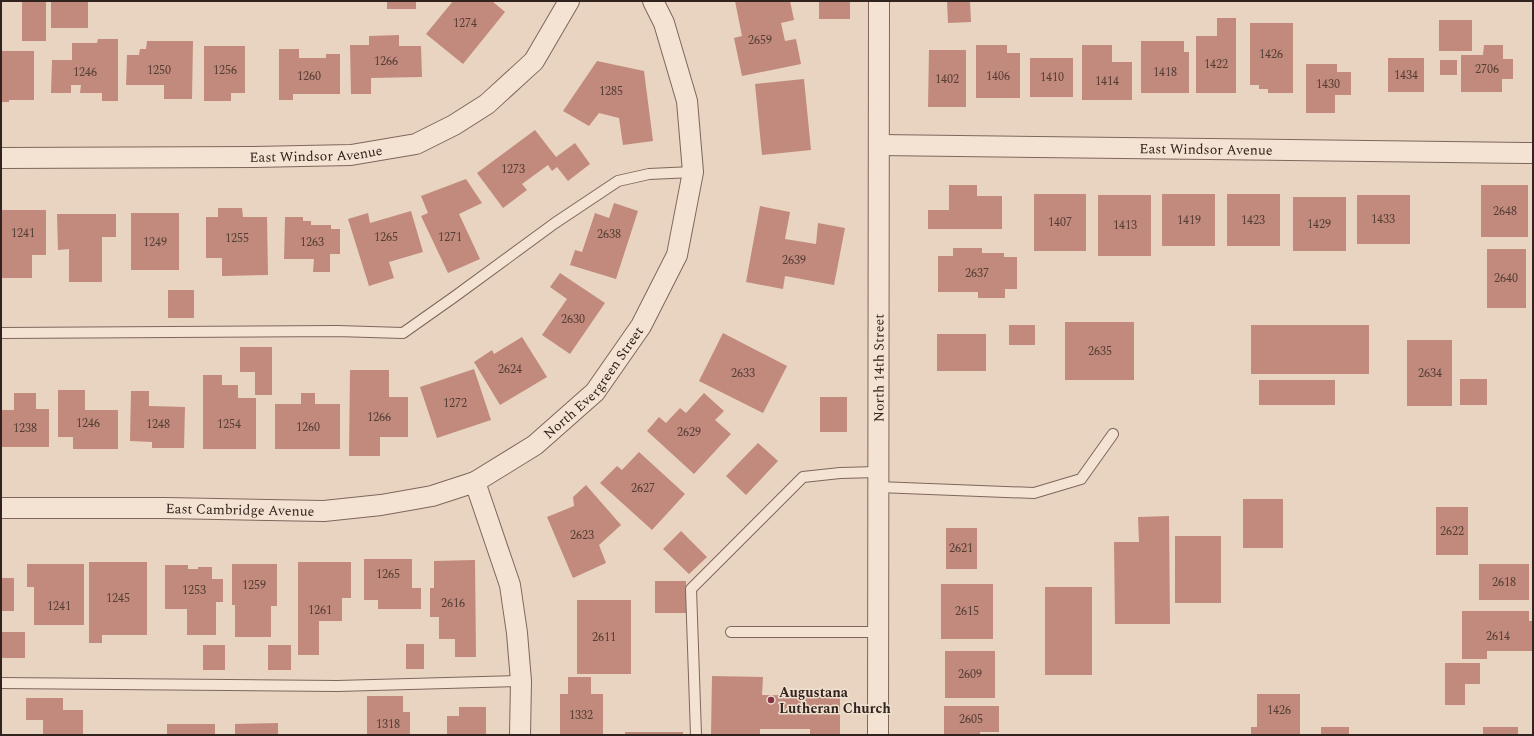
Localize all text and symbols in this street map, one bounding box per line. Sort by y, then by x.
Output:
house number: 1274 [453,14,477,33]
house number: 2659 [748,31,772,50]
house number: 1426 [1259,45,1283,64]
house number: 1266 [374,52,398,71]
house number: 1422 [1204,55,1228,74]
house number: 2706 [1475,60,1499,79]
house number: 1250 [147,61,171,80]
house number: 1256 [213,61,237,80]
house number: 1246 [73,63,97,82]
house number: 1418 [1153,63,1177,82]
house number: 1434 [1394,66,1418,85]
house number: 1260 [297,67,321,86]
house number: 1406 [986,67,1010,86]
house number: 1410 [1040,68,1064,87]
house number: 1402 [935,70,959,89]
house number: 1414 [1095,72,1119,91]
house number: 1430 [1316,75,1340,94]
house number: 1285 [599,82,623,101]
street label: East Windsor Avenue [1139,138,1273,160]
street label: East Windsor Avenue [249,139,384,168]
house number: 1273 [501,160,525,179]
house number: 2648 [1493,202,1517,221]
house number: 1433 [1371,210,1395,229]
house number: 1419 [1177,211,1201,230]
house number: 1423 [1241,211,1265,230]
house number: 1407 [1048,213,1072,232]
house number: 1429 [1307,215,1331,234]
house number: 1413 [1113,216,1137,235]
house number: 1241 [11,224,35,243]
house number: 2638 [597,225,621,244]
house number: 1265 [374,228,398,247]
house number: 1271 [438,228,462,247]
house number: 1255 [225,229,249,248]
house number: 1249 [143,233,167,252]
house number: 1263 [300,233,324,252]
house number: 2639 [782,251,806,270]
house number: 2637 [965,264,989,283]
house number: 2640 [1494,269,1518,288]
house number: 2630 [561,310,585,329]
street label: North 14th Street [868,314,889,422]
street label: North Evergreen Street [538,322,648,444]
house number: 2635 [1088,342,1112,361]
house number: 2624 [498,360,522,379]
house number: 2633 [731,364,755,383]
house number: 2634 [1418,364,1442,383]
house number: 1272 [443,394,467,413]
house number: 1266 [367,408,391,427]
house number: 1246 [76,414,100,433]
house number: 1248 [146,415,170,434]
house number: 1254 [217,415,241,434]
house number: 1260 [296,418,320,437]
house number: 1238 [13,419,37,438]
house number: 2629 [677,423,701,442]
house number: 2627 [631,479,655,498]
street label: East Cambridge Avenue [165,498,315,521]
house number: 2622 [1440,522,1464,541]
house number: 2623 [570,526,594,545]
house number: 2621 [949,539,973,558]
house number: 1265 [376,565,400,584]
house number: 2618 [1492,573,1516,592]
house number: 1259 [242,576,266,595]
house number: 1253 [182,581,206,600]
house number: 1245 [106,589,130,608]
house number: 2616 [441,594,465,613]
house number: 1241 [47,597,71,616]
house number: 1261 [308,601,332,620]
house number: 2615 [955,602,979,621]
house number: 2614 [1486,627,1510,646]
house number: 2611 [592,628,616,647]
house number: 2609 [958,665,982,684]
place label: Augustana Lutheran Church [779,682,891,719]
marker: Augustana Lutheran Church [766,695,776,705]
house number: 1426 [1267,701,1291,720]
house number: 1332 [569,706,593,725]
house number: 2605 [959,710,983,729]
house number: 1318 [376,715,400,734]

